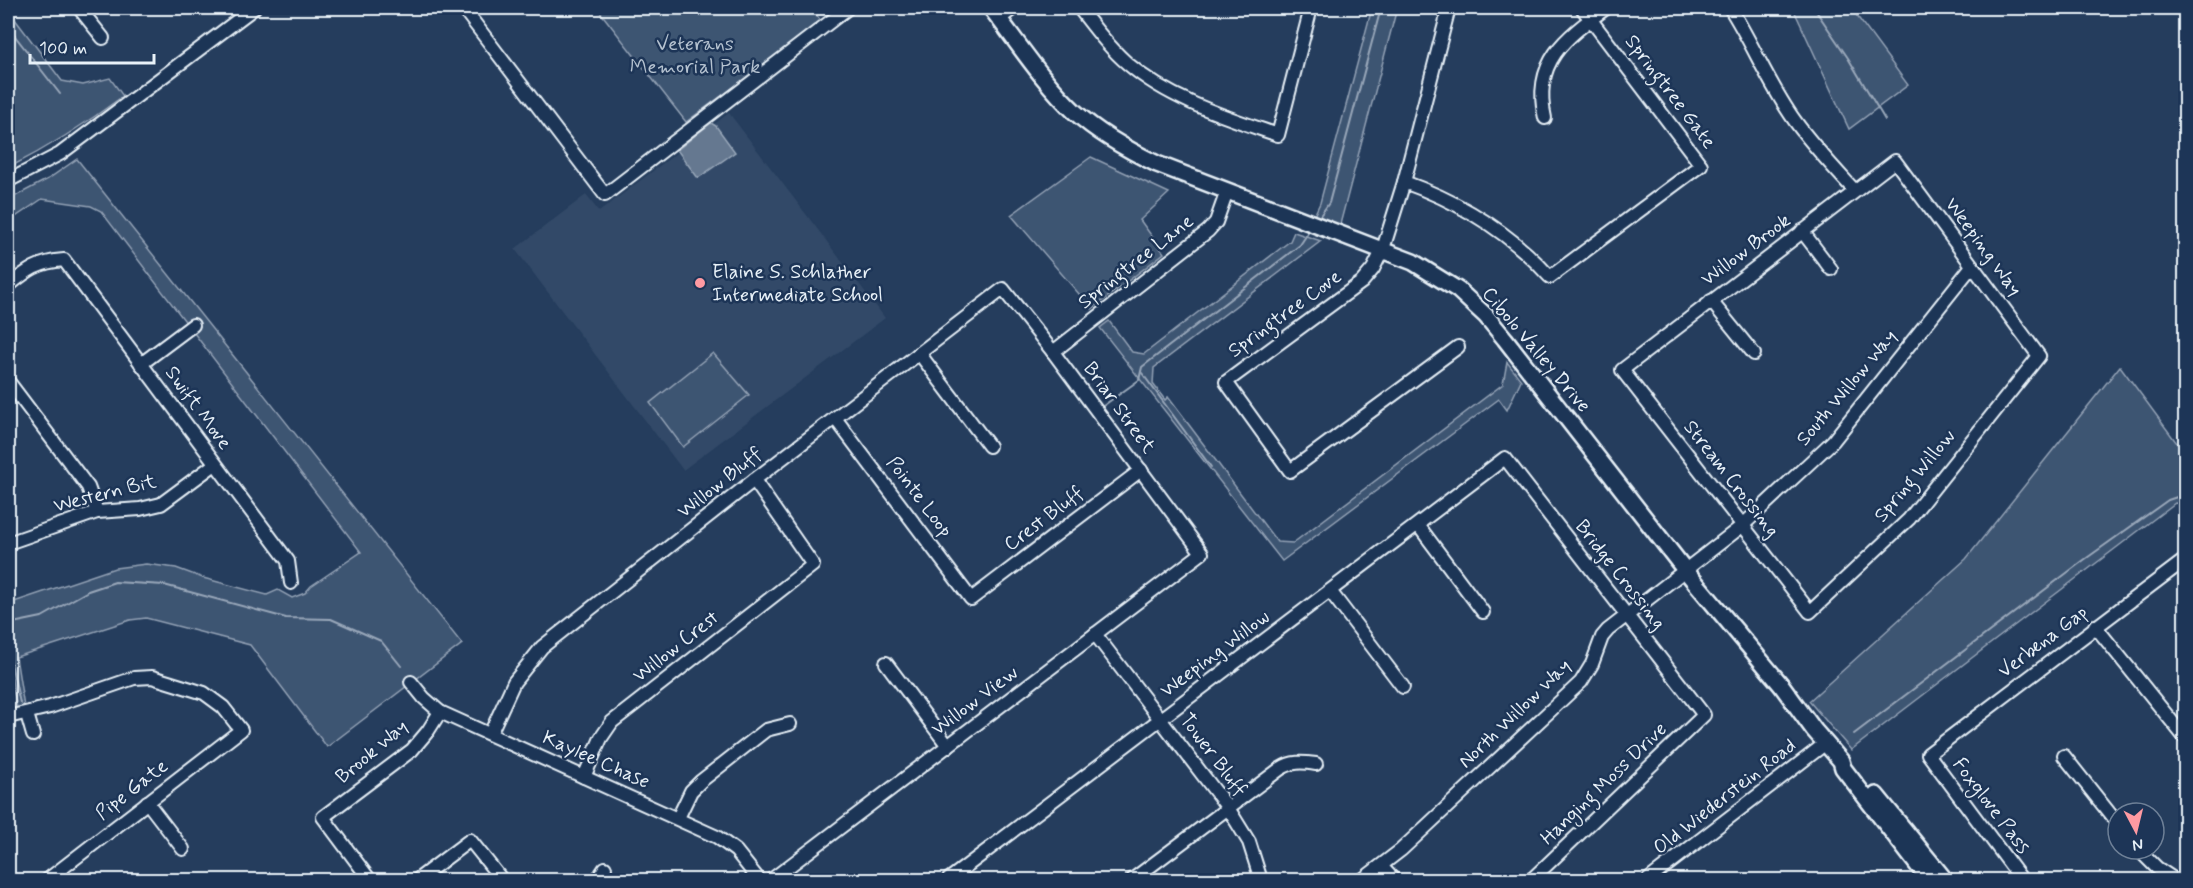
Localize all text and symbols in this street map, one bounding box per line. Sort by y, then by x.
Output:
scale bar [30,27,154,65]
street label: Springtree Gate [1617,29,1722,156]
park label: Veterans Memorial Park [630,31,760,81]
text: 100 m [39,37,87,61]
street label: Weeping Way [1938,192,2028,302]
street label: Willow Brook [1696,207,1796,293]
street label: Springtree Lane [1073,208,1201,317]
place label: Elaine S. Schlather Intermediate School [712,259,883,309]
street label: Springtree Cove [1223,264,1349,366]
marker: Elaine S. Schlather Intermediate School [693,276,707,290]
street label: Cibolo Valley Drive [1475,281,1597,419]
street label: South Willow Way [1790,324,1904,452]
street label: Briar Street [1077,357,1162,460]
street label: Swift Move [158,361,238,456]
street label: Stream Crossing [1677,415,1785,543]
street label: Spring Willow [1868,424,1964,530]
street label: Willow Bluff [672,441,768,525]
street label: Pointe Loop [880,451,958,543]
street label: Western Bit [51,468,159,520]
street label: Crest Bluff [999,480,1089,558]
street label: Bridge Crossing [1568,514,1672,636]
street label: Verbena Gap [1993,599,2093,685]
street label: Weeping Willow [1155,604,1275,704]
street label: Willow Crest [627,605,725,689]
street label: North Willow Way [1453,653,1577,775]
street label: Willow View [926,659,1024,742]
street label: Tower Bluff [1173,708,1253,802]
street label: Brook Way [330,714,414,790]
street label: Hanging Moss Drive [1535,716,1675,853]
street label: Kaylee Chase [538,724,654,796]
street label: Old Wiederstein Road [1648,733,1802,861]
street label: Foxglove Pass [1945,752,2036,860]
street label: Pipe Gate [90,753,174,827]
north arrow [2106,801,2166,861]
text: N [2131,833,2144,855]

